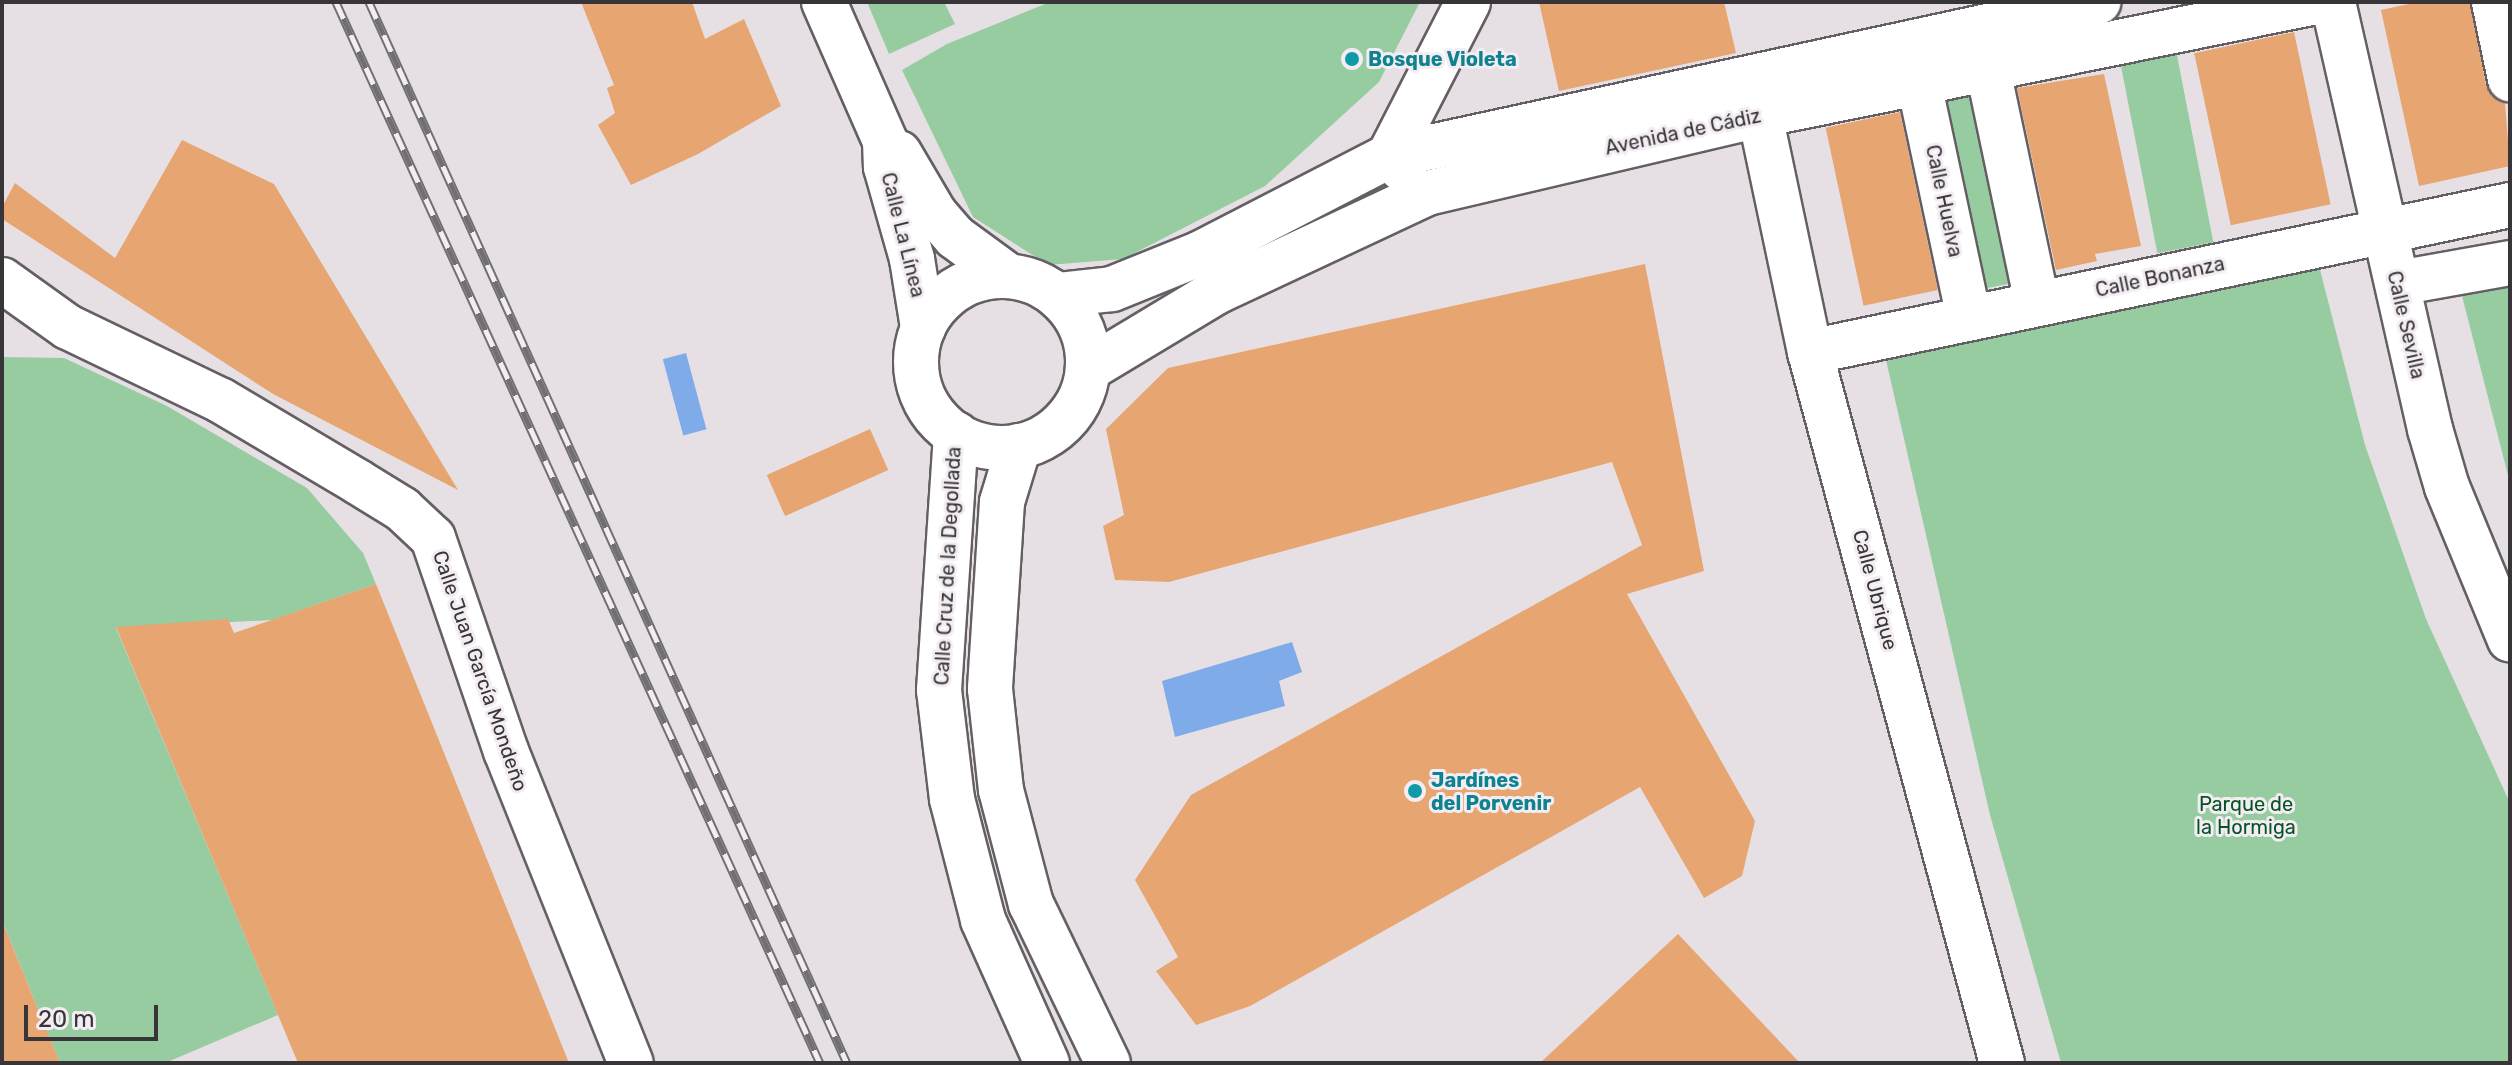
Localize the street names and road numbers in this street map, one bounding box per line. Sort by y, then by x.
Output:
street label: Avenida de Cádiz [1603,104,1763,160]
street label: Calle Huelva [1920,143,1968,259]
street label: Calle La Línea [876,170,930,300]
street label: Calle Bonanza [2093,252,2227,302]
street label: Calle Sevilla [2382,269,2430,381]
street label: Calle Cruz de la Degollada [930,446,966,686]
street label: Calle Ubrique [1847,527,1903,653]
street label: Calle Juan García Mondeño [427,548,533,794]

